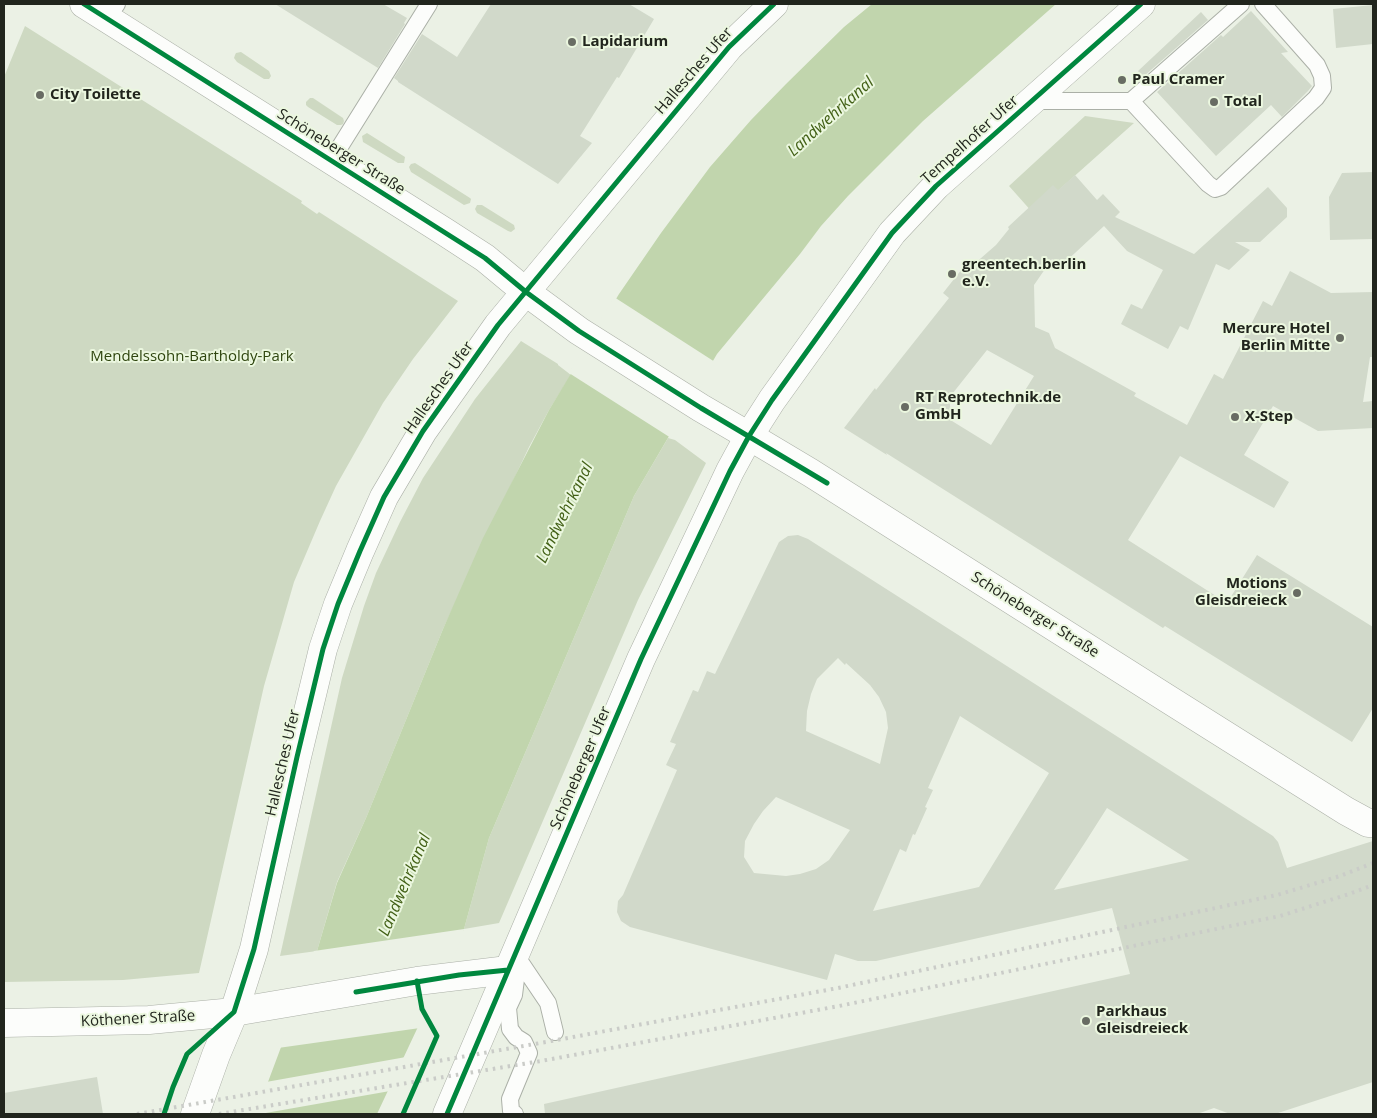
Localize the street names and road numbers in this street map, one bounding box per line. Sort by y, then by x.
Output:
street label: Hallesches Ufer [651,24,737,118]
street label: Tempelhofer Ufer [918,92,1022,188]
street label: Schöneberger Straße [274,105,408,199]
street label: Hallesches Ufer [400,338,478,438]
street label: Schöneberger Straße [968,568,1102,662]
street label: Schöneberger Ufer [547,704,615,832]
street label: Hallesches Ufer [262,708,304,818]
street label: Köthener Straße [80,1007,196,1031]

